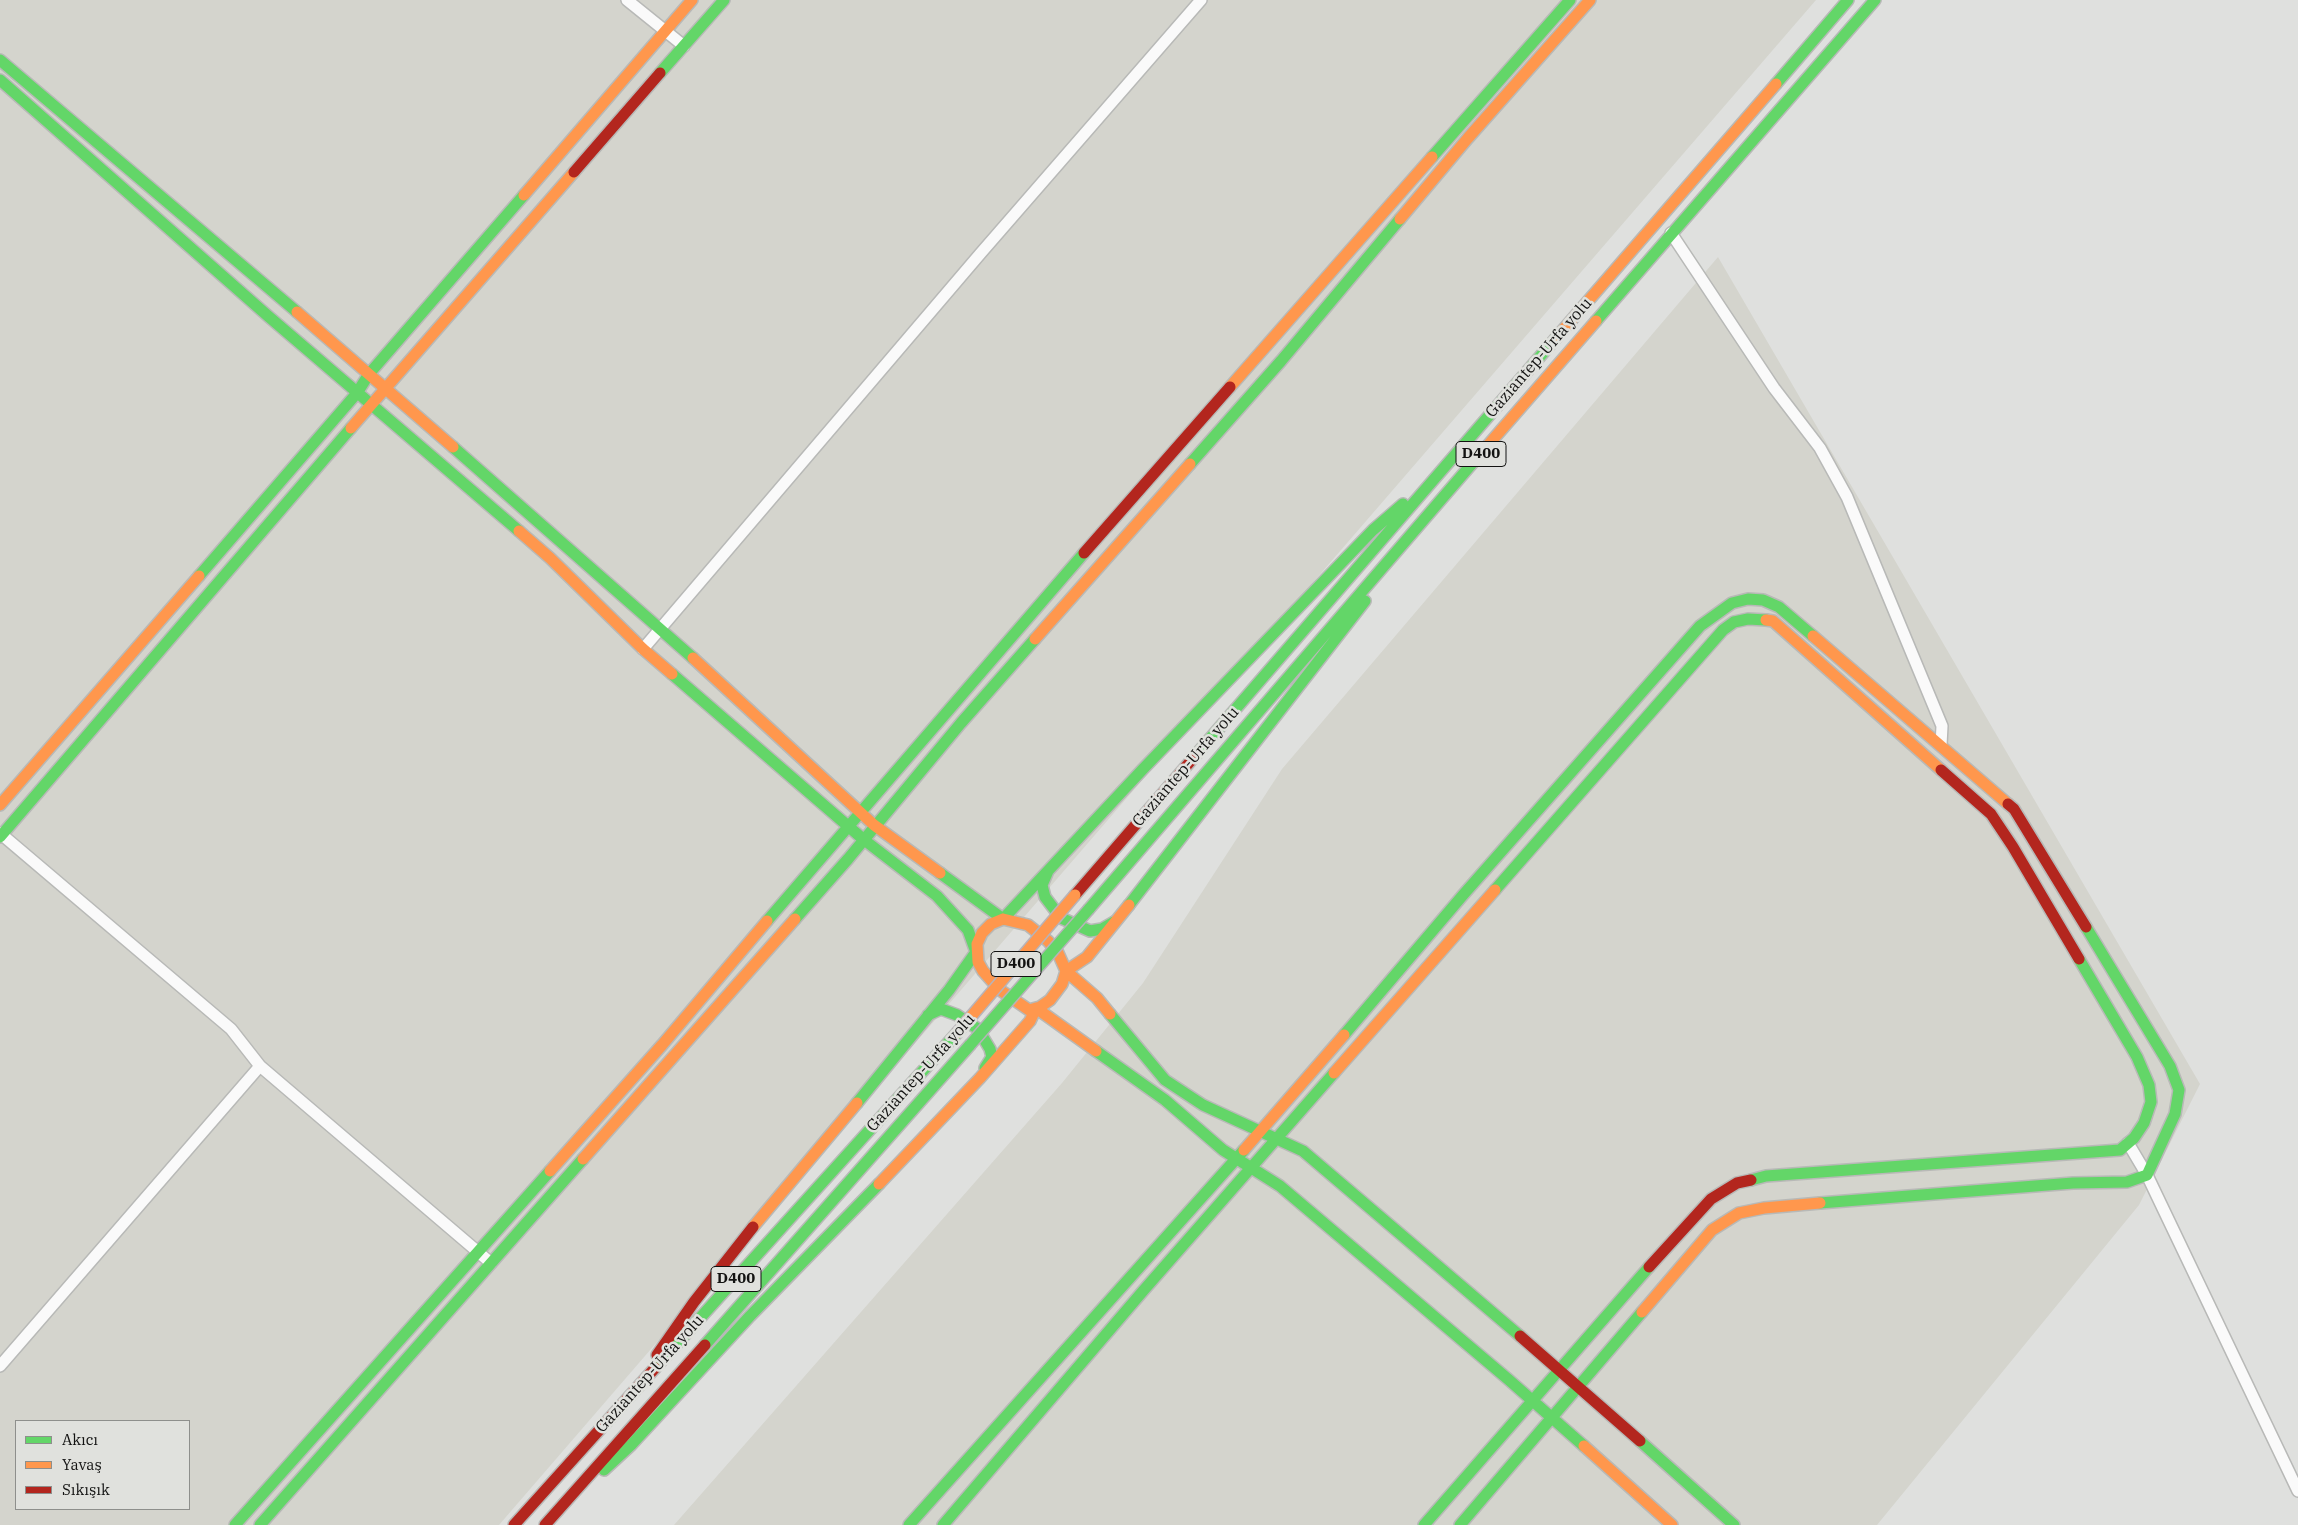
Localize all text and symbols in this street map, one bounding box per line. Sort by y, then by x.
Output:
street label: Gaziantep-Urfa yolu [1482,294,1596,422]
road number: D400 [1456,442,1506,466]
street label: Gaziantep-Urfa yolu [1129,703,1243,831]
road number: D400 [991,952,1041,976]
street label: Gaziantep-Urfa yolu [863,1010,979,1136]
road number: D400 [711,1266,761,1292]
street label: Gaziantep-Urfa yolu [592,1311,708,1437]
legend [15,1420,190,1510]
text: Akıcı [62,1430,98,1449]
text: Yavaş [62,1455,102,1474]
text: Sıkışık [62,1480,110,1499]

